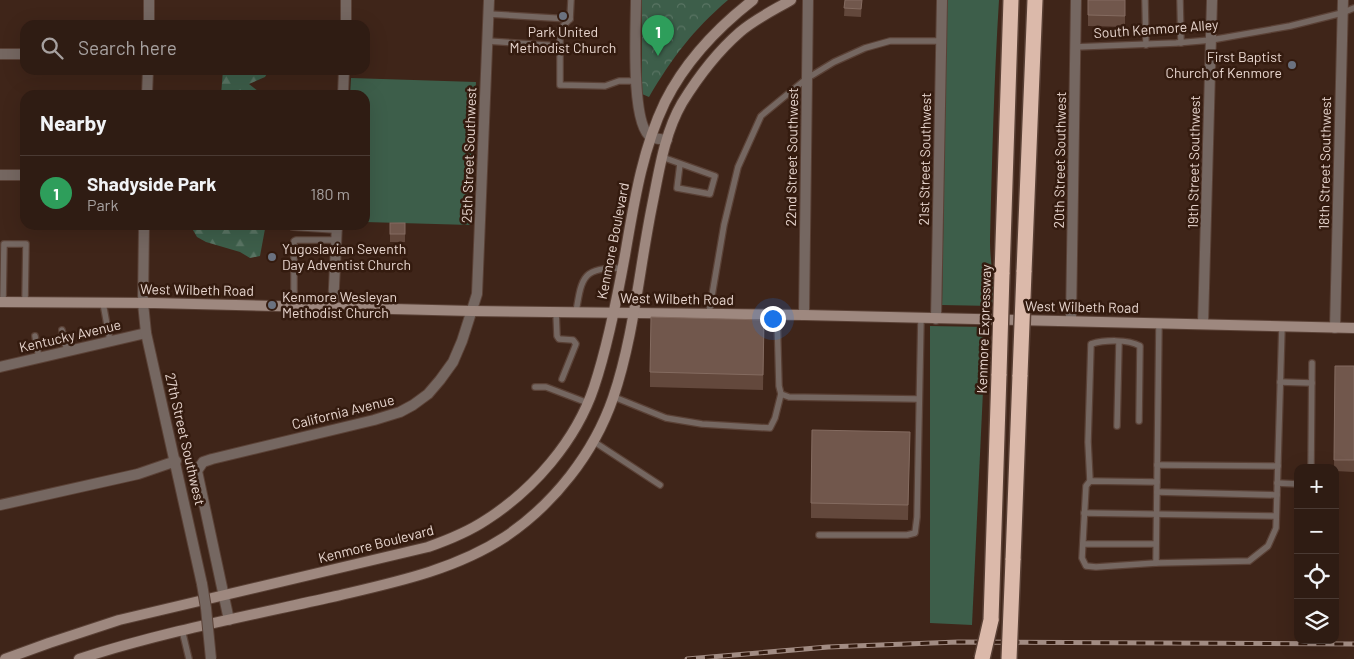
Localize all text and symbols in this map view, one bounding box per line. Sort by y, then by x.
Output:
marker: Park United Methodist Church [557,10,569,22]
pin: 1 [642,15,674,56]
street label: South Kenmore Alley [1093,16,1220,41]
search box [20,20,370,75]
place label: Park United Methodist Church [510,23,616,56]
icon: search [38,34,66,62]
text: Search here [78,36,177,59]
place label: First Baptist Church of Kenmore [1166,48,1282,81]
marker: First Baptist Church of Kenmore [1286,59,1298,71]
street label: 25th Street Southwest [458,87,479,223]
street label: 22nd Street Southwest [782,87,801,227]
street label: 20th Street Southwest [1050,91,1069,228]
street label: 21st Street Southwest [915,93,934,225]
street label: 19th Street Southwest [1184,95,1203,229]
street label: 18th Street Southwest [1315,96,1334,230]
text: Nearby [40,110,106,135]
text: Shadyside Park [87,172,216,195]
street label: Kenmore Boulevard [593,181,632,301]
text: 1 [53,184,59,203]
text: 180 m [311,184,350,203]
text: Park [87,195,118,214]
place label: Yugoslavian Seventh Day Adventist Church [282,240,411,273]
marker: Yugoslavian Seventh Day Adventist Church [266,251,278,263]
street label: Kenmore Expressway [973,264,994,394]
street label: West Wilbeth Road [140,280,254,299]
place label: Kenmore Wesleyan Methodist Church [282,288,397,321]
street label: West Wilbeth Road [620,289,734,308]
street label: West Wilbeth Road [1025,297,1139,316]
marker: Kenmore Wesleyan Methodist Church [266,299,278,311]
your location [760,306,786,332]
street label: Kentucky Avenue [17,316,122,355]
street label: 27th Street Southwest [162,371,209,507]
street label: California Avenue [290,391,396,432]
map controls [1294,464,1339,644]
button: + [1294,464,1339,509]
button: − [1294,509,1339,554]
street label: Kenmore Boulevard [316,521,435,566]
button: locate [1294,554,1339,599]
button: layers [1294,599,1339,644]

